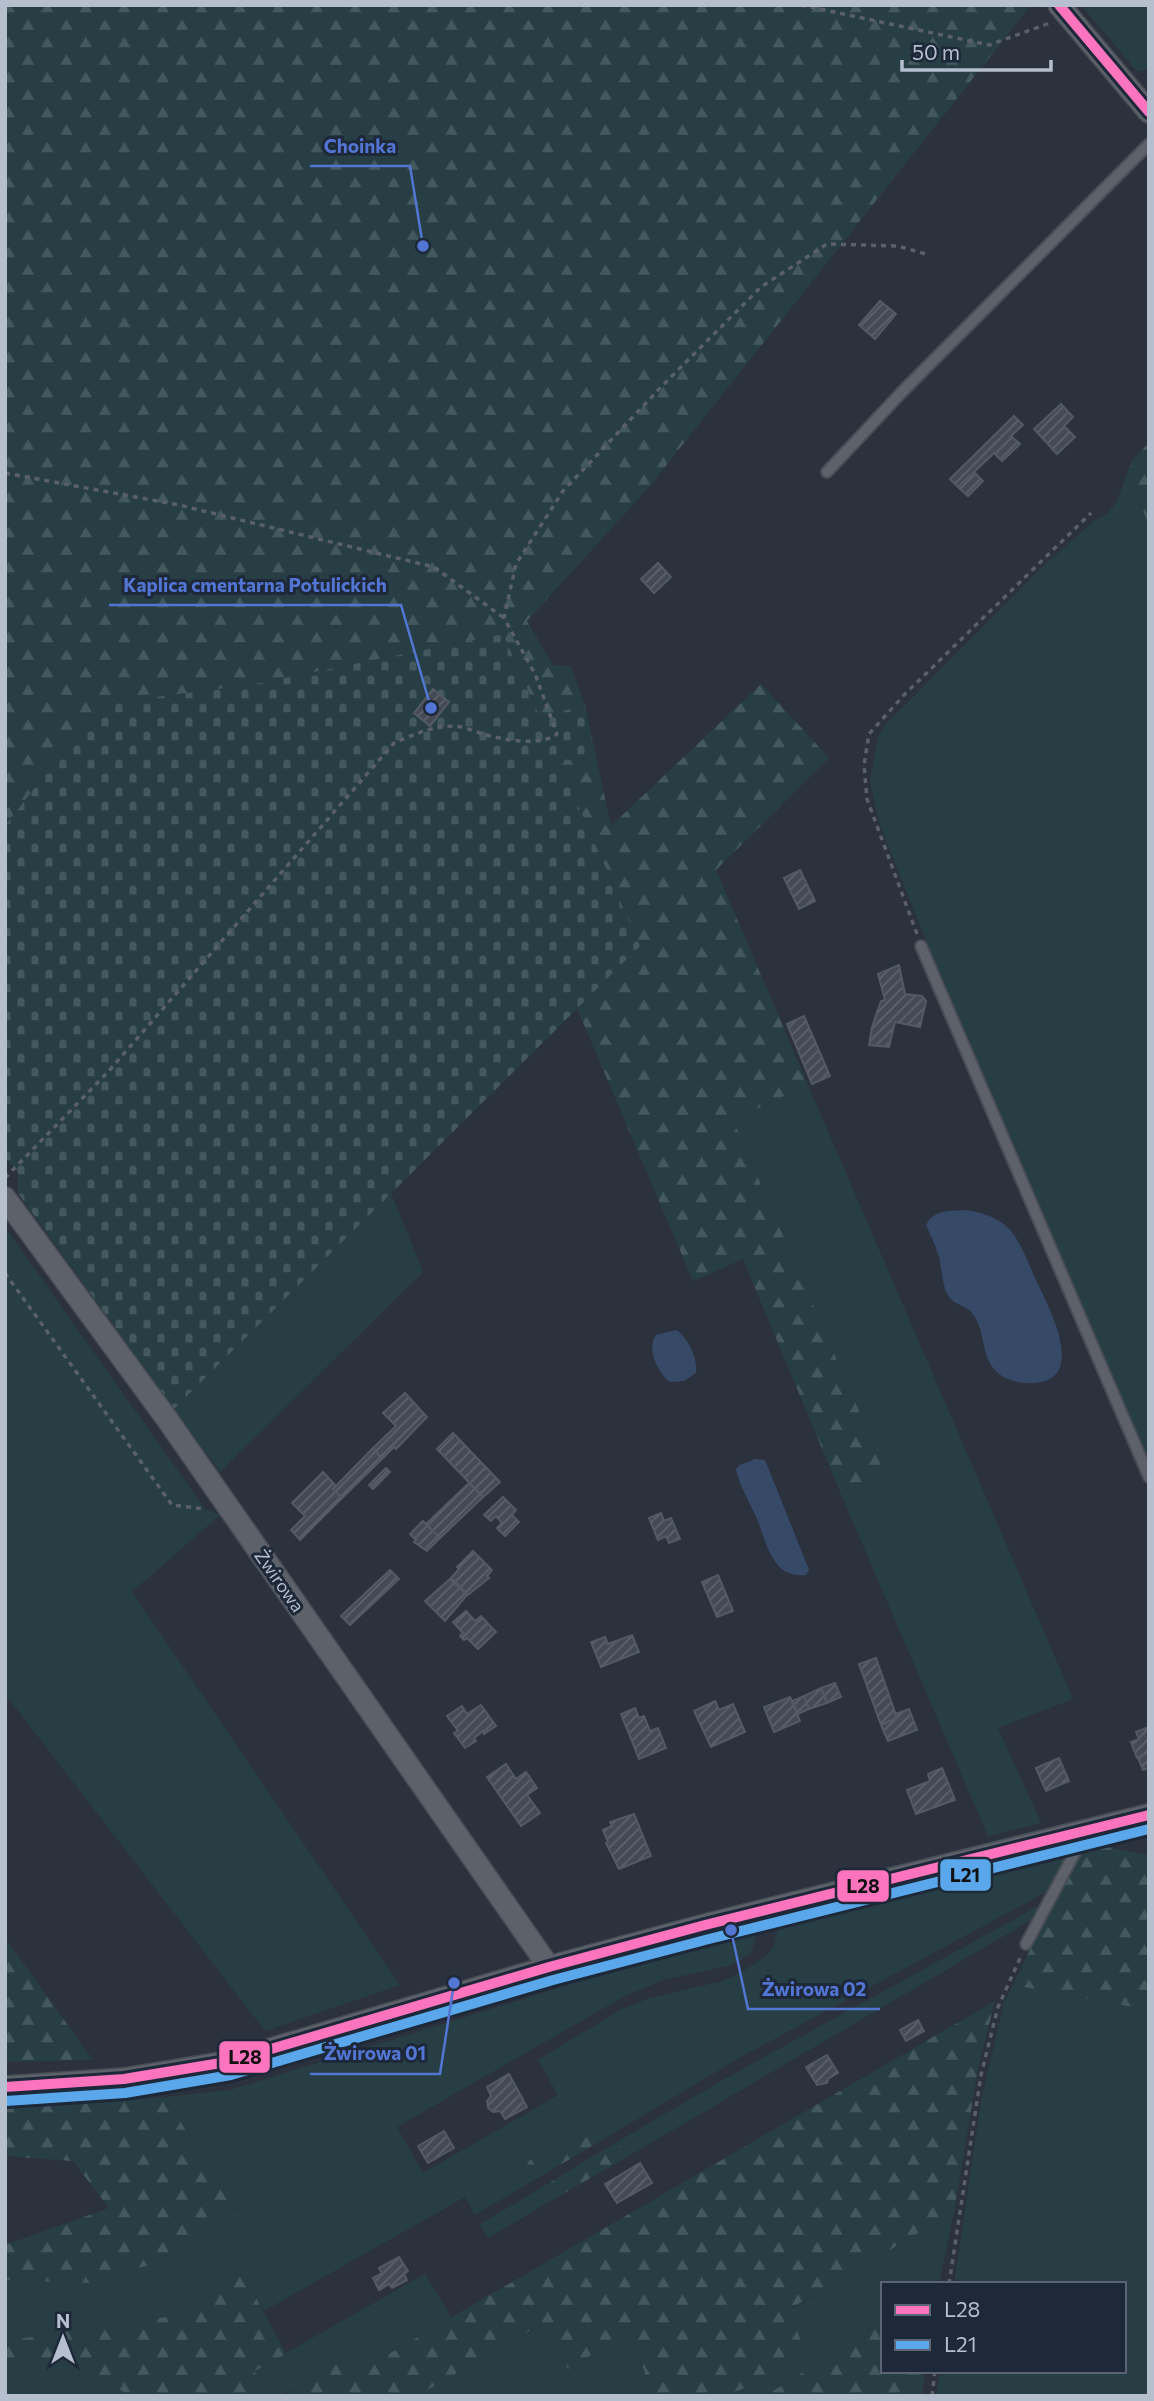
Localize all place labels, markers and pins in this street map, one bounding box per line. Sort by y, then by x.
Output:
callout: Choinka [310,126,410,166]
callout: Kaplica cmentarna Potulickich [109,565,401,605]
callout: Żwirowa 02 [748,1969,880,2009]
callout: Żwirowa 01 [310,2034,440,2074]

